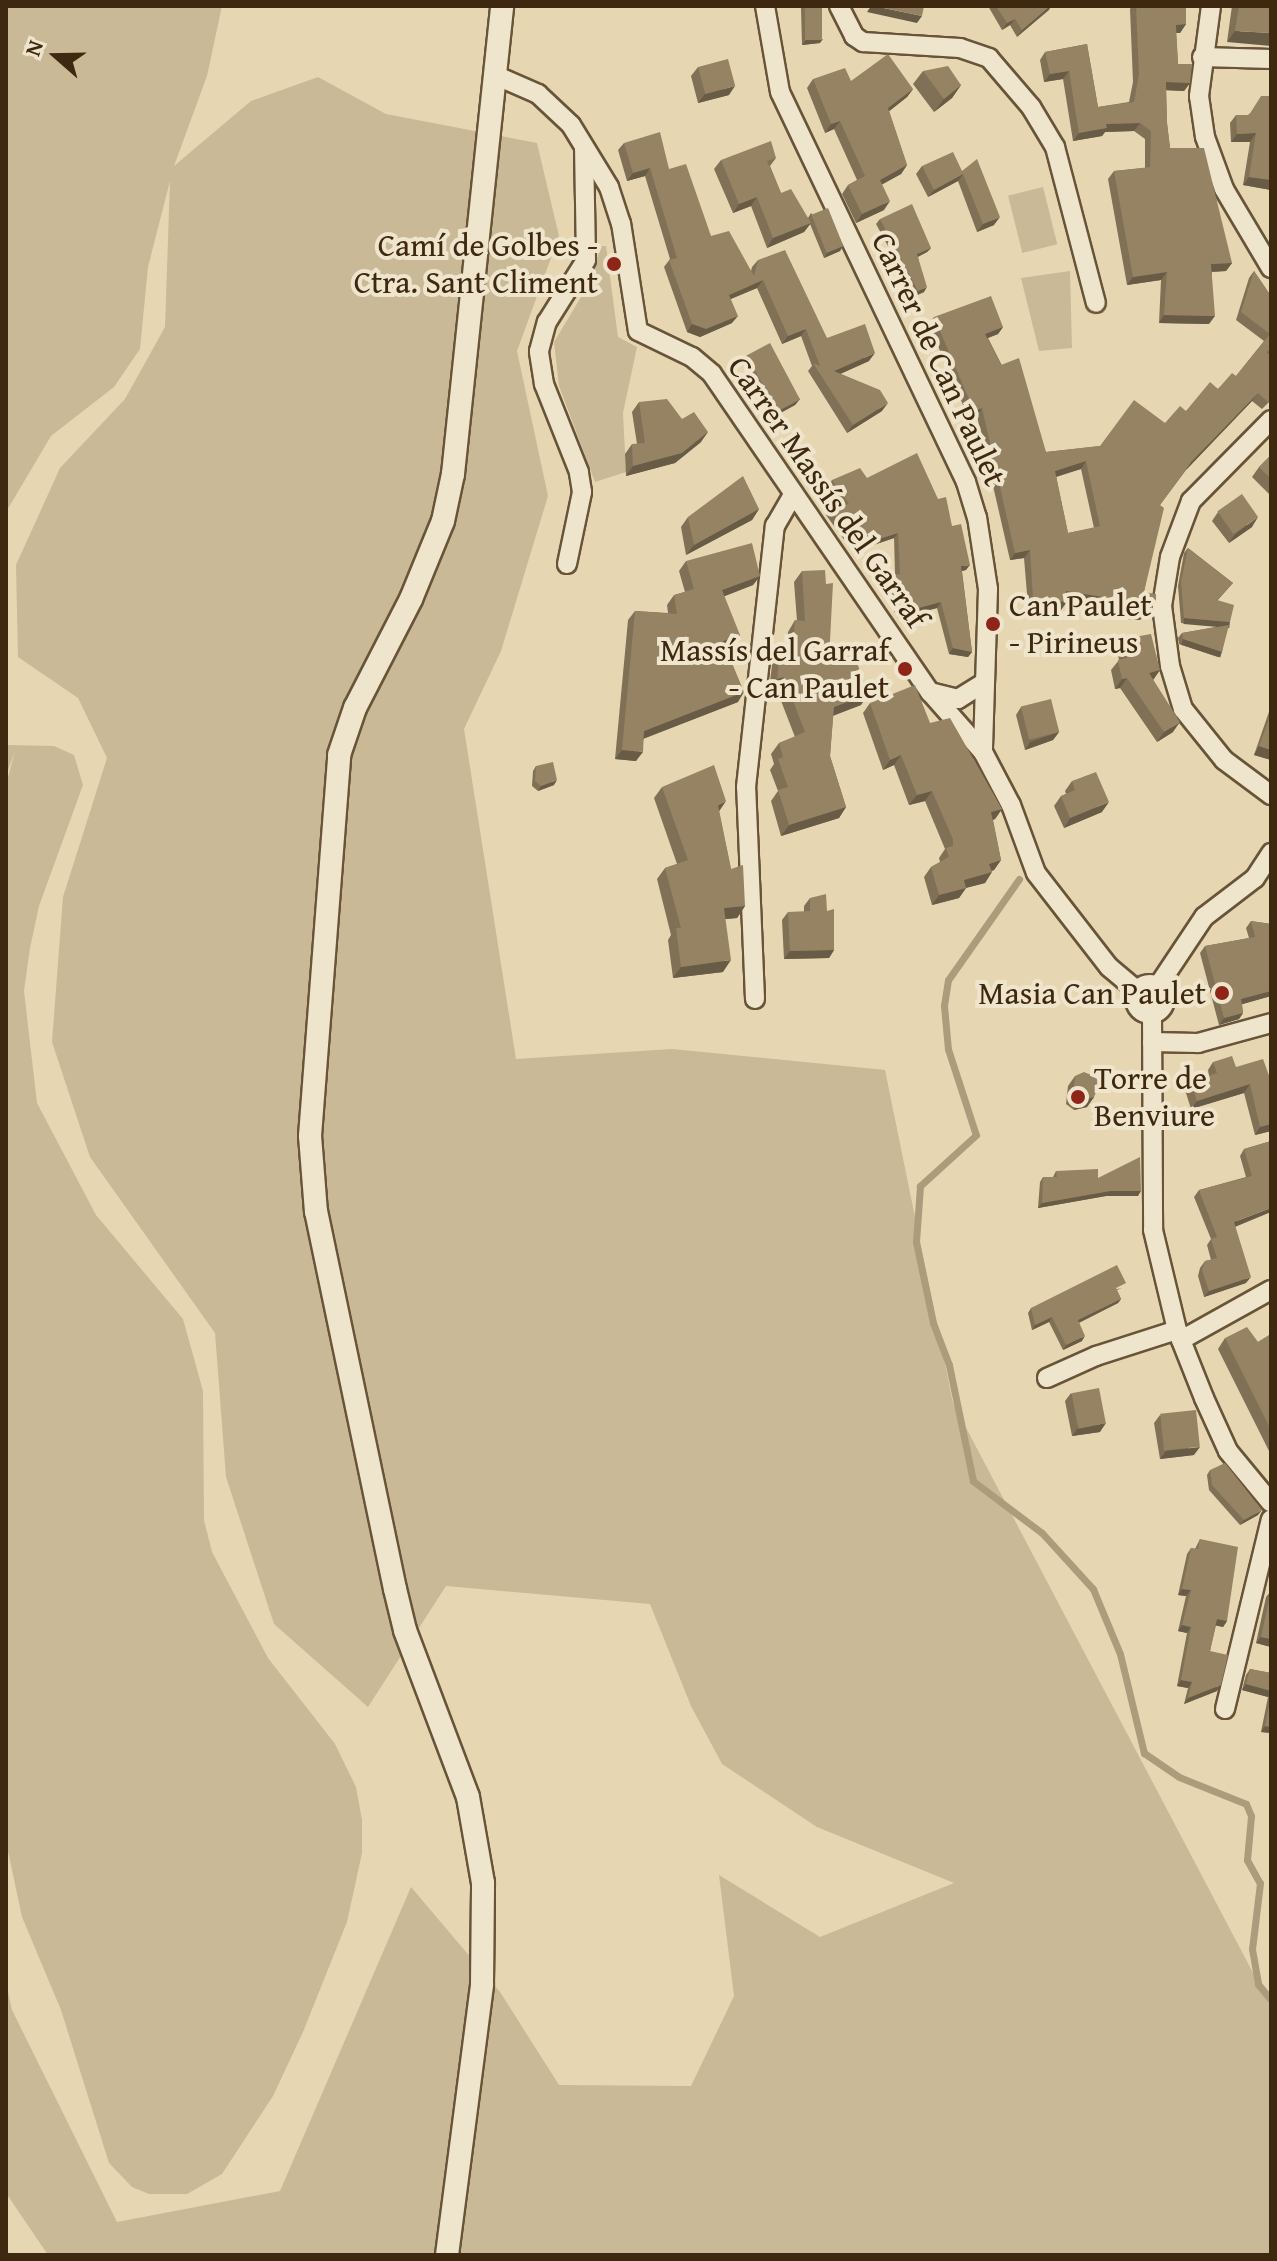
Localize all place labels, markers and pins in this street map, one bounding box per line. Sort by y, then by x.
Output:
place label: Camí de Golbes - Ctra. Sant Climent [354,227,598,302]
marker: Camí de Golbes - Ctra. Sant Climent [605,255,623,273]
place label: Can Paulet - Pirineus [1009,587,1151,662]
marker: Can Paulet - Pirineus [984,615,1002,633]
place label: Massís del Garraf - Can Paulet [660,632,889,707]
marker: Massís del Garraf - Can Paulet [896,660,914,678]
place label: Masia Can Paulet [978,974,1206,1012]
marker: Masia Can Paulet [1213,984,1231,1002]
place label: Torre de Benviure [1094,1060,1215,1135]
marker: Torre de Benviure [1069,1088,1087,1106]

